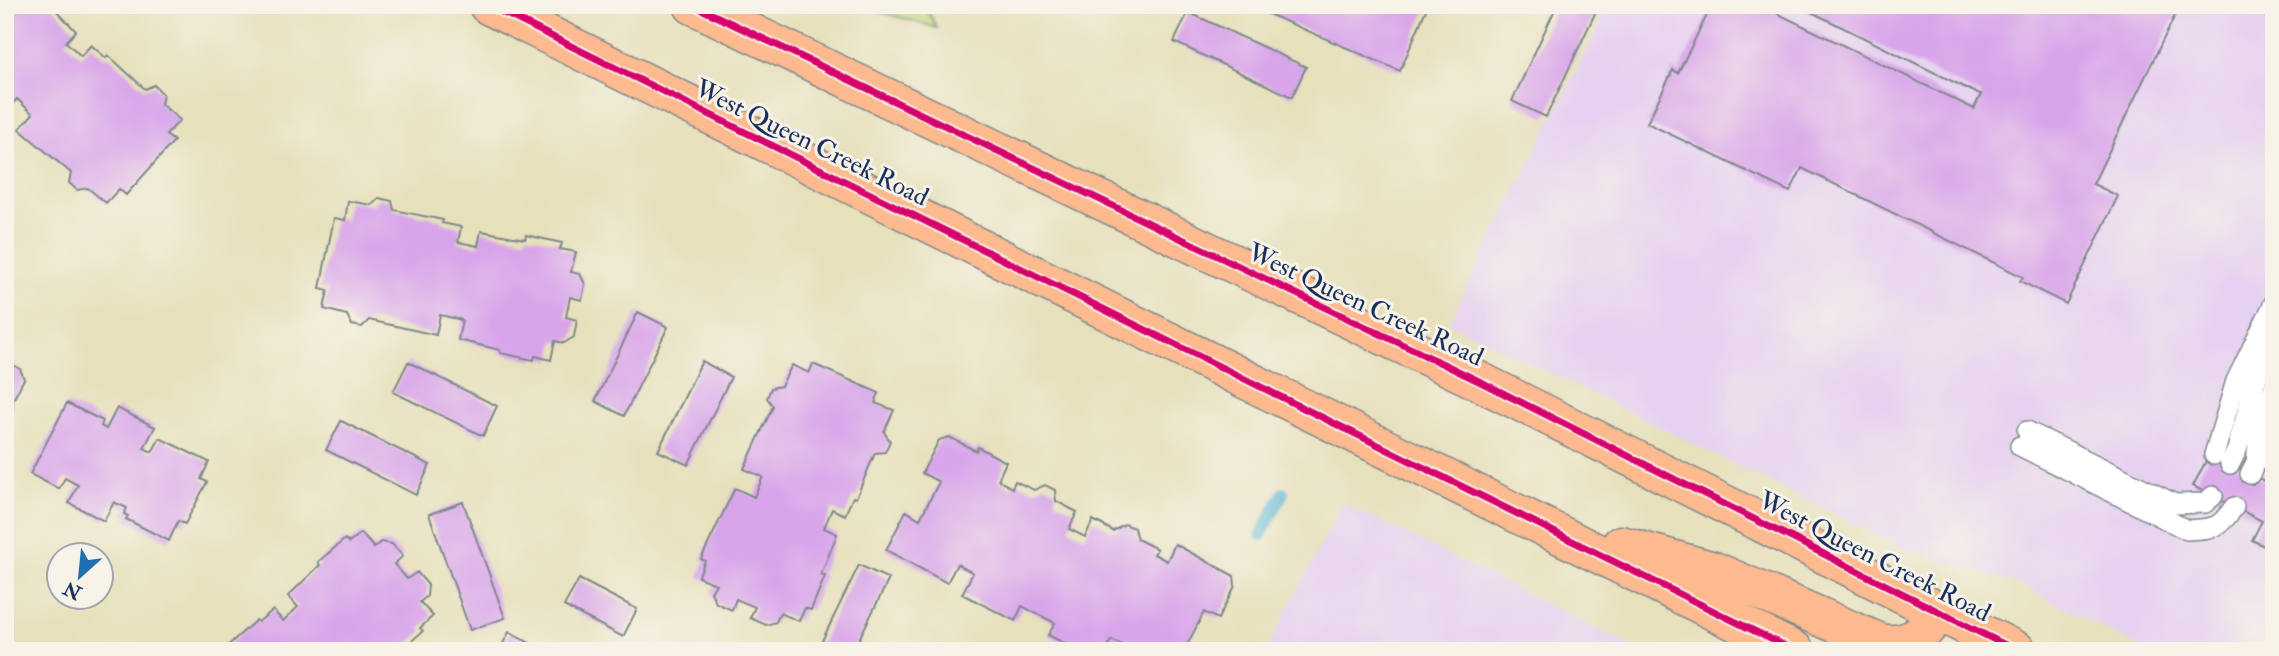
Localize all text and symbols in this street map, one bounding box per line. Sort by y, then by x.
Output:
street label: West Queen Creek Road [689,72,934,214]
street label: West Queen Creek Road [1242,236,1489,374]
street label: West Queen Creek Road [1752,484,1996,629]
north arrow [46,540,116,610]
text: N [59,575,87,605]

